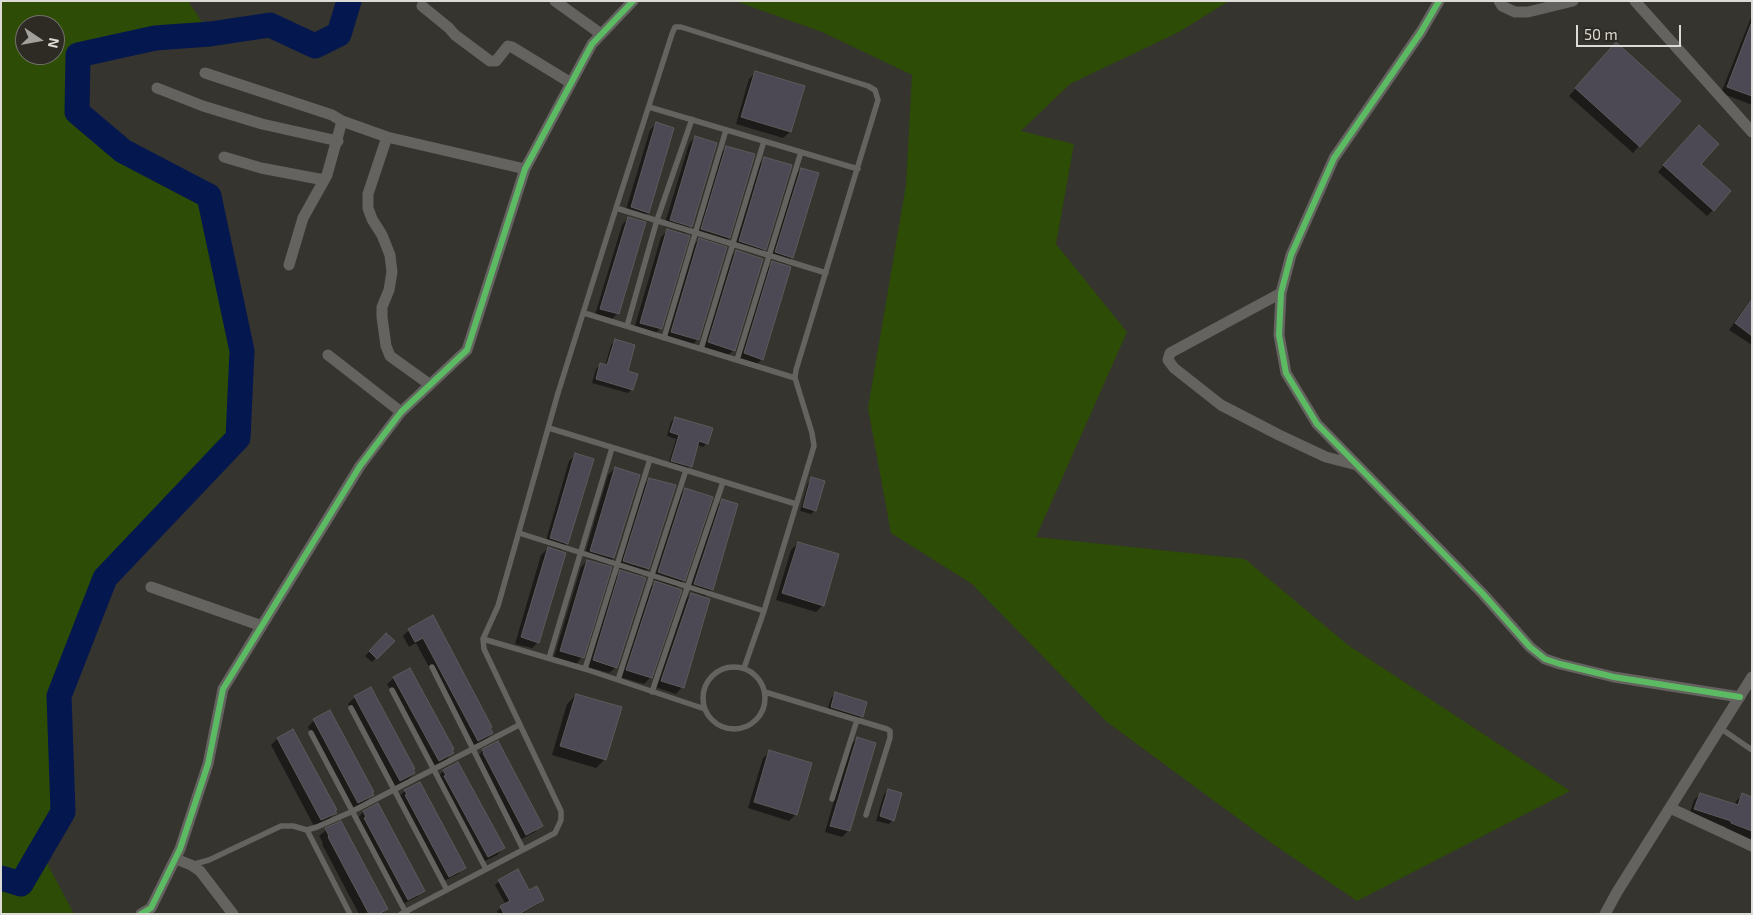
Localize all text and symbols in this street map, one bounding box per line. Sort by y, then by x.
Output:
north arrow [15,15,65,65]
scale bar [1578,15,1683,47]
text: 50 m [1584,25,1618,43]
text: N [45,36,64,50]

